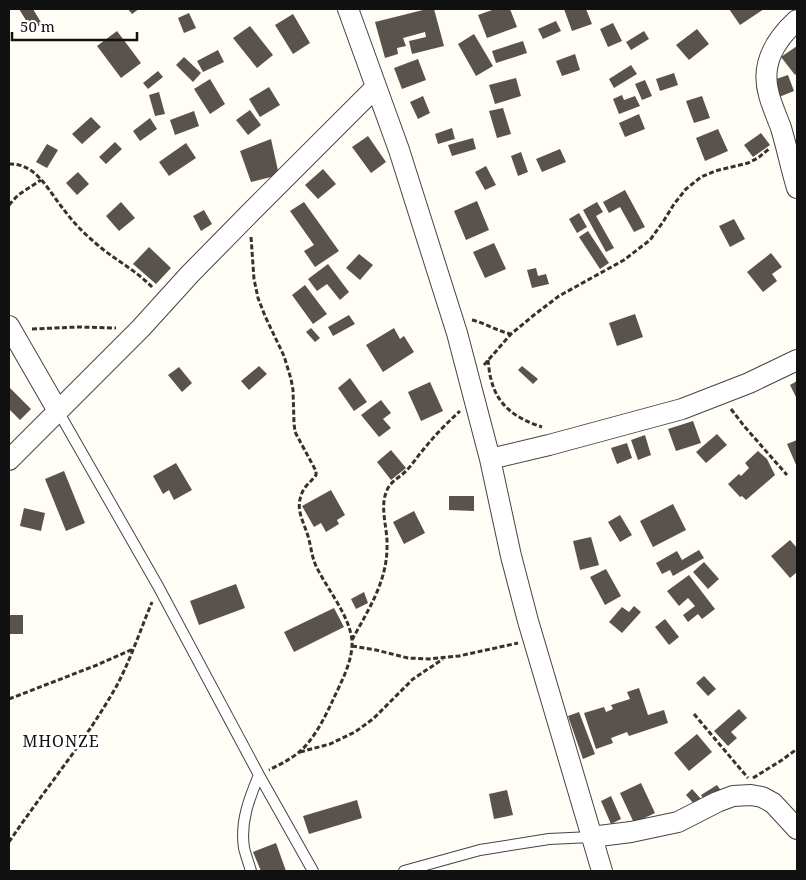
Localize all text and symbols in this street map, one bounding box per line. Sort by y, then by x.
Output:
scale bar [12,10,138,42]
text: 50 m [20,16,55,36]
district label: MHONZE [22,730,100,752]

